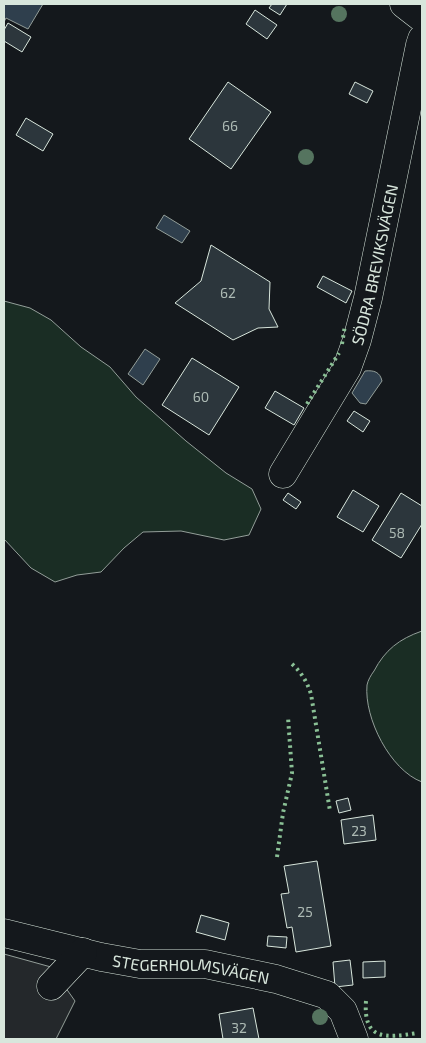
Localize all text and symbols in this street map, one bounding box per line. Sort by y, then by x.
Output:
house number: 66 [222,117,238,134]
street label: SÖDRA BREVIKSVÄGEN [347,182,401,347]
house number: 62 [220,284,236,301]
house number: 60 [193,388,209,405]
house number: 58 [389,524,405,541]
house number: 23 [351,822,367,839]
house number: 25 [297,903,313,920]
street label: STEGERHOLMSVÄGEN [111,950,271,987]
house number: 32 [231,1019,247,1036]

